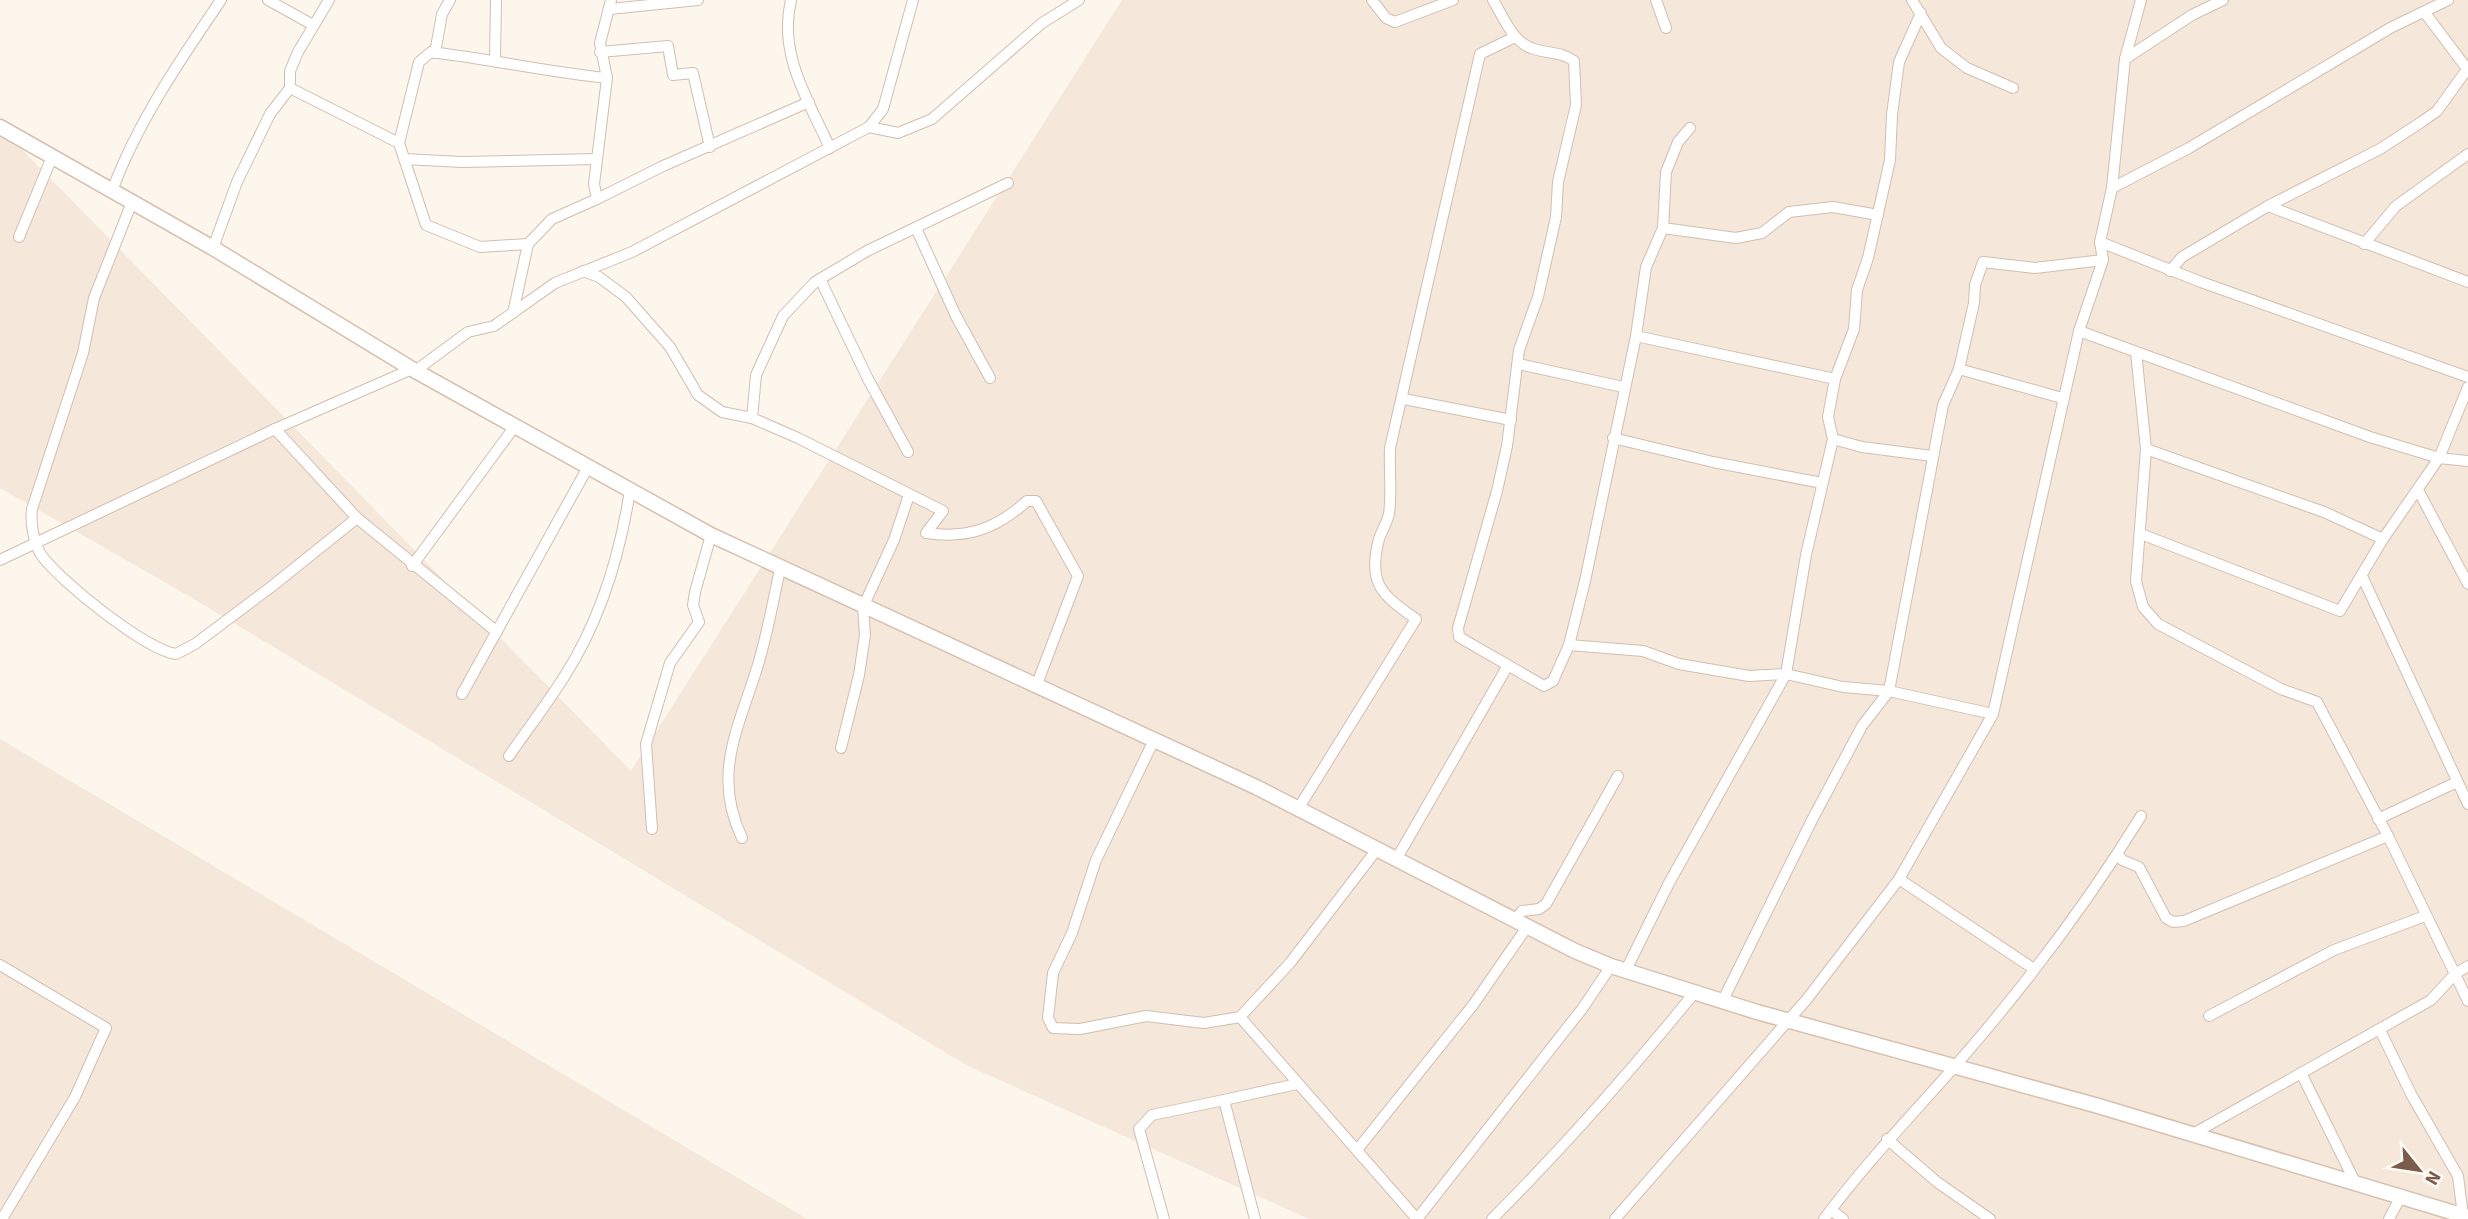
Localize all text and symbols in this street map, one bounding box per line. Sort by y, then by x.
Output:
north arrow [2384,1135,2454,1205]
text: N [2418,1166,2447,1190]

